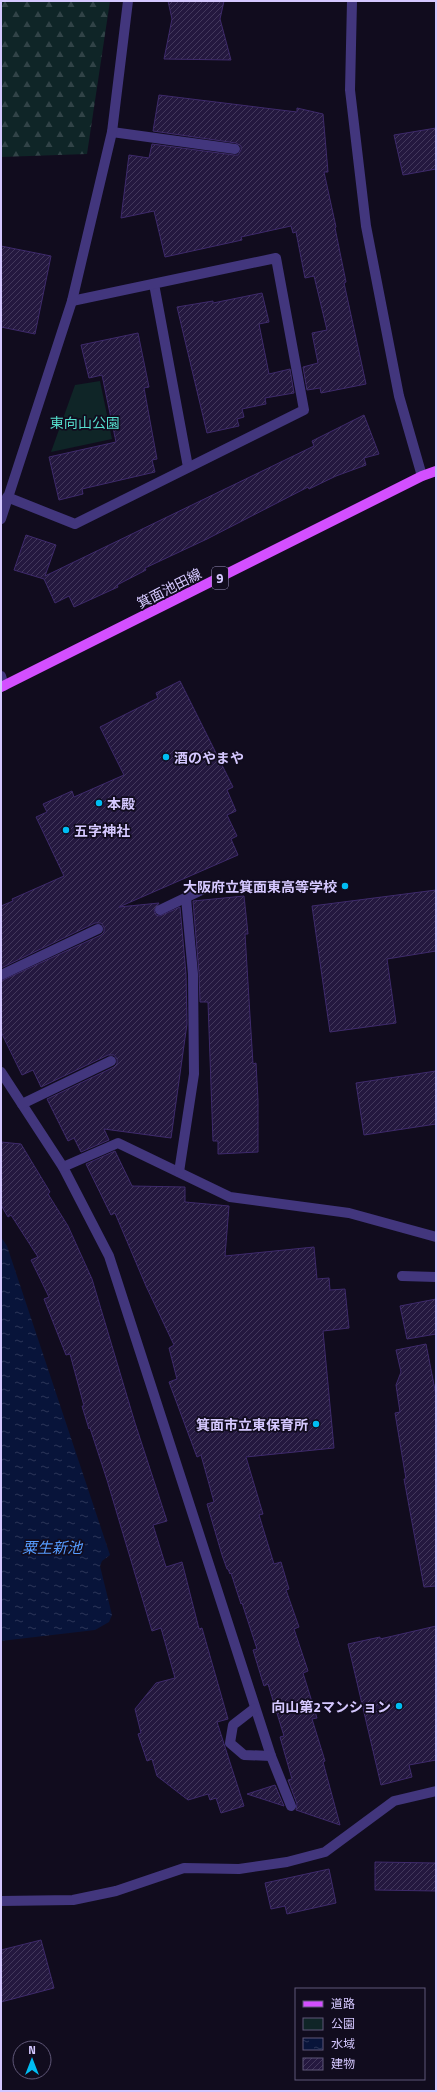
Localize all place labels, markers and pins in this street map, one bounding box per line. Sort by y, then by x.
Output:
place label: 酒のやまや [174,747,244,768]
marker: 酒のやまや [161,752,171,762]
place label: 本殿 [107,793,135,814]
marker: 本殿 [94,798,104,808]
place label: 五字神社 [74,820,130,841]
marker: 五字神社 [61,825,71,835]
place label: 大阪府立箕面東高等学校 [183,876,337,897]
marker: 大阪府立箕面東高等学校 [340,881,350,891]
place label: 箕面市立東保育所 [196,1414,308,1435]
marker: 箕面市立東保育所 [311,1419,321,1429]
place label: 向山第2マンション [271,1696,391,1717]
marker: 向山第2マンション [394,1701,404,1711]

